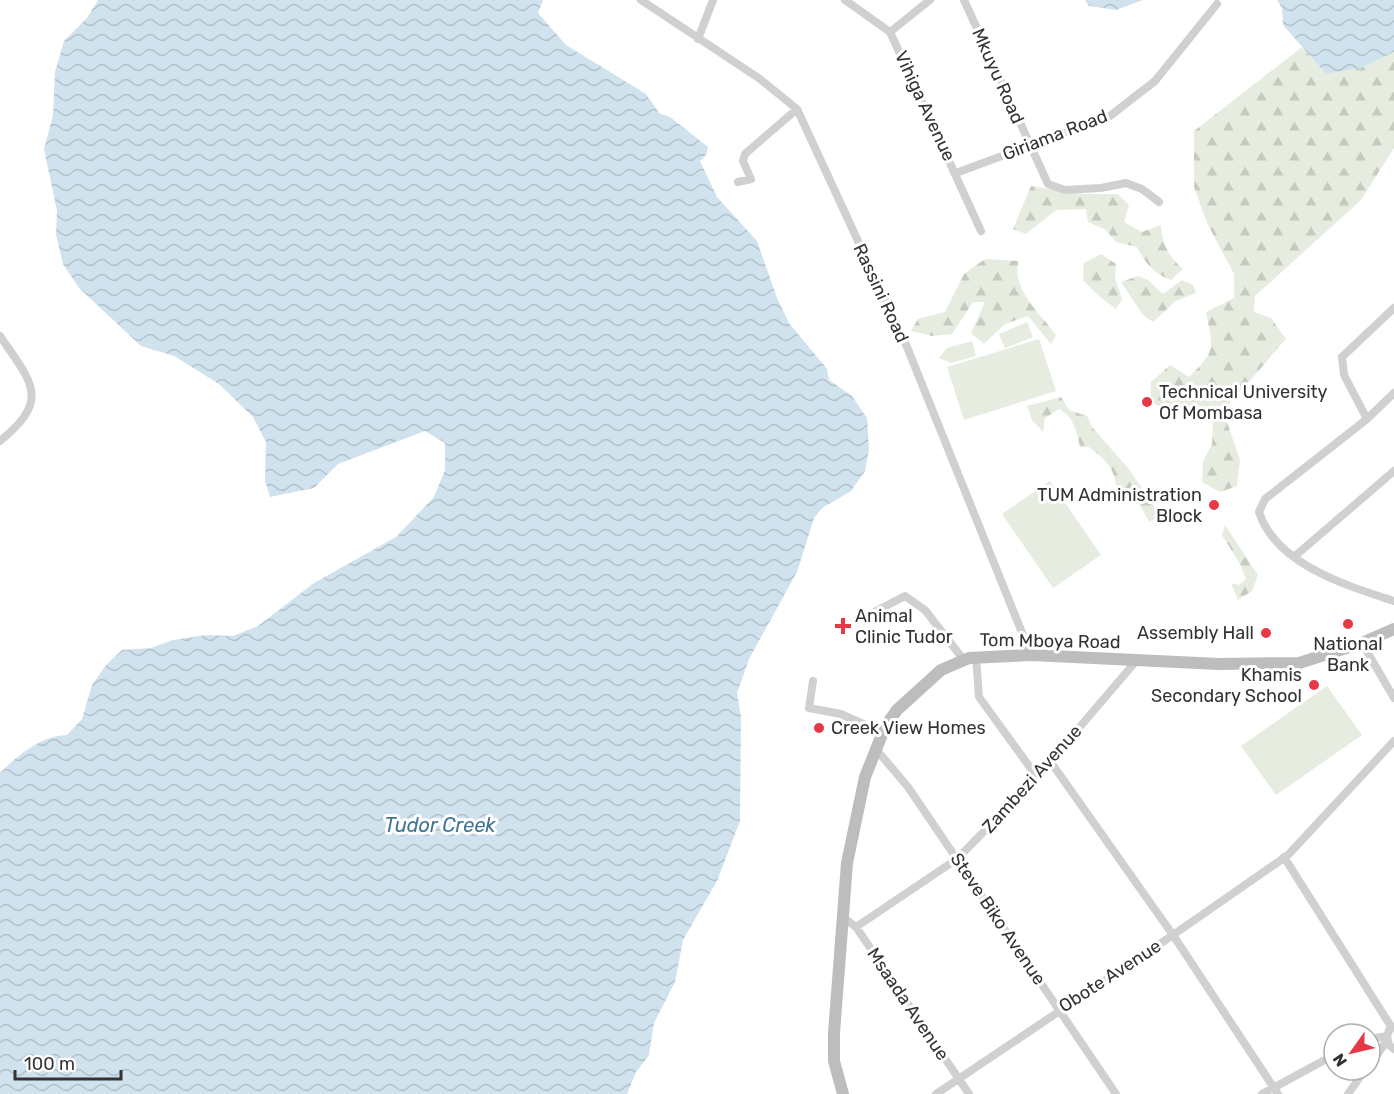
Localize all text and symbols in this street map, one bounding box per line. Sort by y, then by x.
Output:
street label: Mkuyu Road [967,25,1029,127]
street label: Vihiga Avenue [890,47,960,165]
street label: Giriama Road [999,105,1111,165]
street label: Rassini Road [848,240,914,346]
place label: Technical University Of Mombasa [1159,381,1328,424]
marker: Technical University Of Mombasa [1140,395,1154,409]
place label: TUM Administration Block [1037,484,1203,527]
marker: TUM Administration Block [1207,498,1221,512]
place label: Animal Clinic Tudor [855,605,953,648]
marker: National Bank [1341,617,1355,631]
marker: Animal Clinic Tudor [836,619,850,633]
place label: Assembly Hall [1137,622,1254,644]
marker: Assembly Hall [1259,626,1273,640]
street label: Tom Mboya Road [979,629,1121,653]
place label: National Bank [1313,633,1383,676]
place label: Khamis Secondary School [1151,664,1302,707]
marker: Khamis Secondary School [1307,678,1321,692]
place label: Creek View Homes [831,717,986,739]
street label: Zambezi Avenue [978,720,1086,838]
marker: Creek View Homes [812,721,826,735]
water label: Tudor Creek [384,813,496,837]
street label: Steve Biko Avenue [946,849,1050,989]
street label: Obote Avenue [1055,935,1165,1017]
street label: Msaada Avenue [862,944,954,1064]
north arrow [1322,1022,1382,1082]
scale bar [15,1043,122,1081]
text: N [1329,1050,1351,1070]
text: 100 m [24,1053,75,1075]

